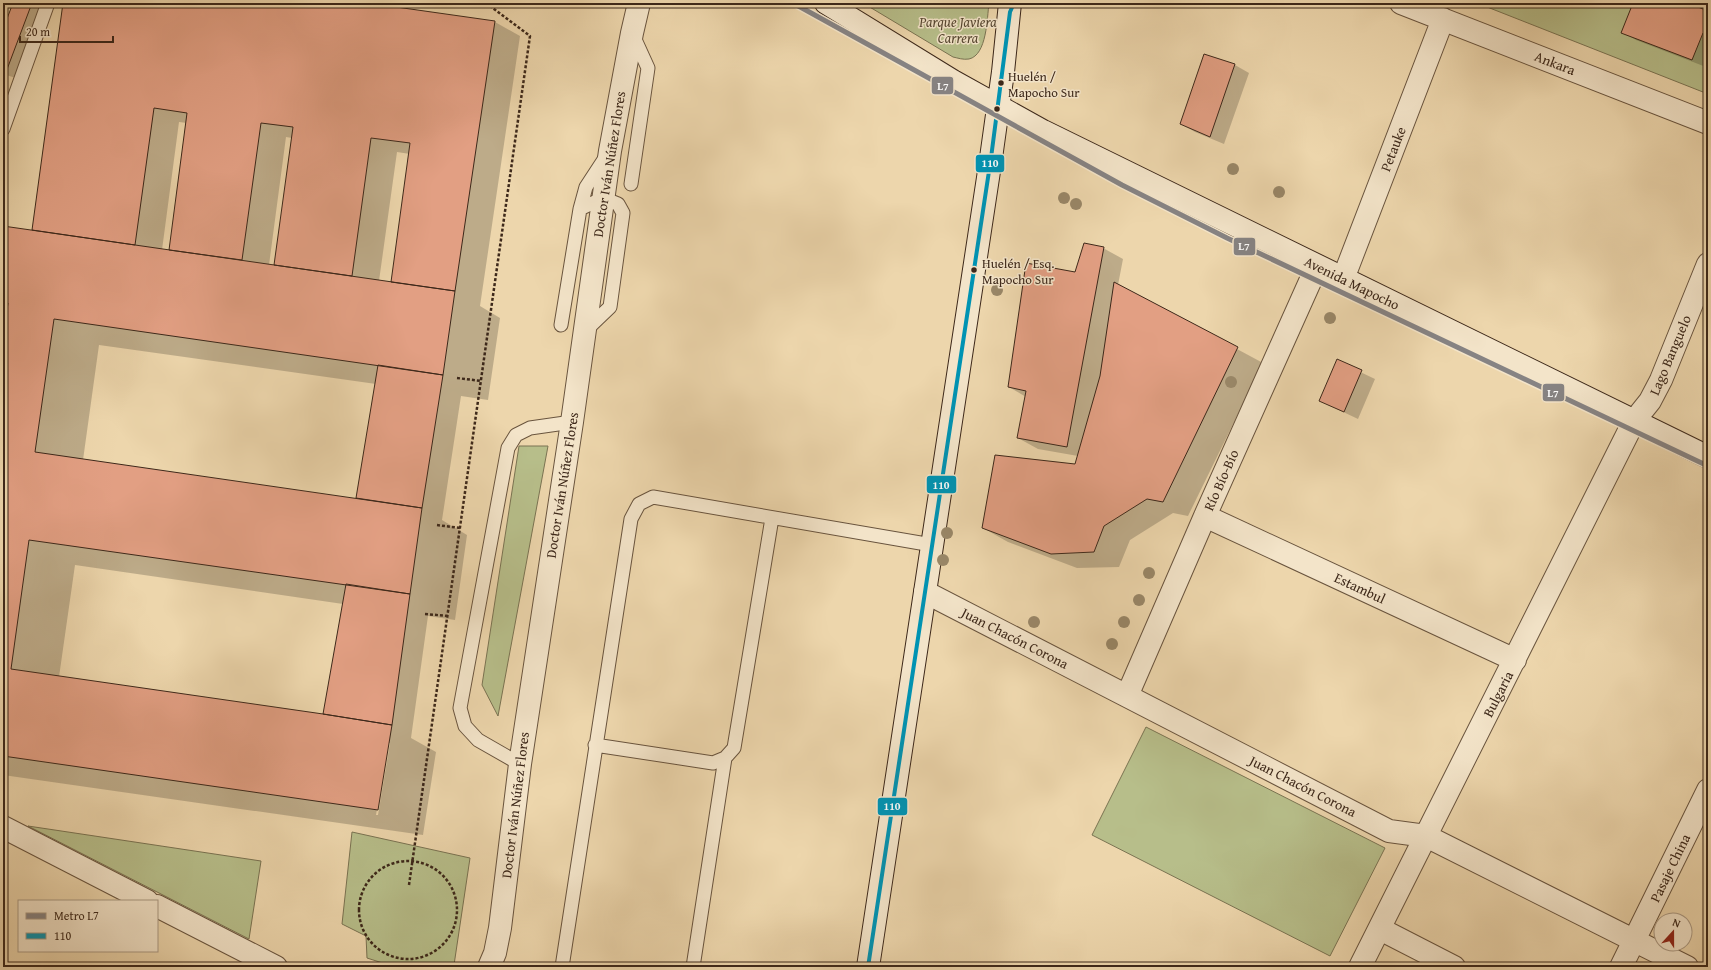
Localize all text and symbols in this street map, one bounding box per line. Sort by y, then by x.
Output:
park label: Parque Javiera Carrera [918,12,997,48]
scale bar [20,18,113,44]
text: 20 m [26,23,50,40]
street label: Ankara [1532,46,1579,80]
place label: Huelén / Mapocho Sur [1008,67,1080,102]
line badge: L7 [931,76,954,95]
text: L7 [937,78,949,94]
marker: Huelén / Mapocho Sur [996,78,1006,88]
street label: Doctor Iván Núñez Flores [588,90,630,238]
unlabelled marker [992,104,1002,114]
street label: Petauke [1375,123,1411,174]
line badge: 110 [975,154,1005,173]
text: 110 [981,155,999,171]
line badge: L7 [1233,237,1256,256]
text: L7 [1238,238,1250,254]
street label: Avenida Mapocho [1301,251,1403,315]
place label: Huelén / Esq. Mapocho Sur [982,254,1054,289]
marker: Huelén / Esq. Mapocho Sur [969,265,979,275]
street label: Lago Banguelo [1644,312,1696,398]
line badge: L7 [1542,383,1565,402]
text: L7 [1547,385,1559,401]
street label: Doctor Iván Núñez Flores [541,411,583,559]
street label: Río Bío-Bío [1199,446,1243,514]
line badge: 110 [926,475,957,494]
text: 110 [932,477,950,493]
street label: Estambul [1331,567,1389,609]
street label: Juan Chacón Corona [956,601,1072,674]
street label: Bulgaria [1478,667,1518,721]
street label: Doctor Iván Núñez Flores [496,731,534,879]
street label: Juan Chacón Corona [1244,749,1360,822]
line badge: 110 [877,797,908,816]
text: 110 [883,798,901,814]
street label: Pasaje China [1645,830,1695,905]
legend [18,900,158,952]
text: Metro L7 [54,907,99,924]
north arrow [1653,912,1693,952]
text: N [1670,914,1683,932]
text: 110 [54,927,72,944]

